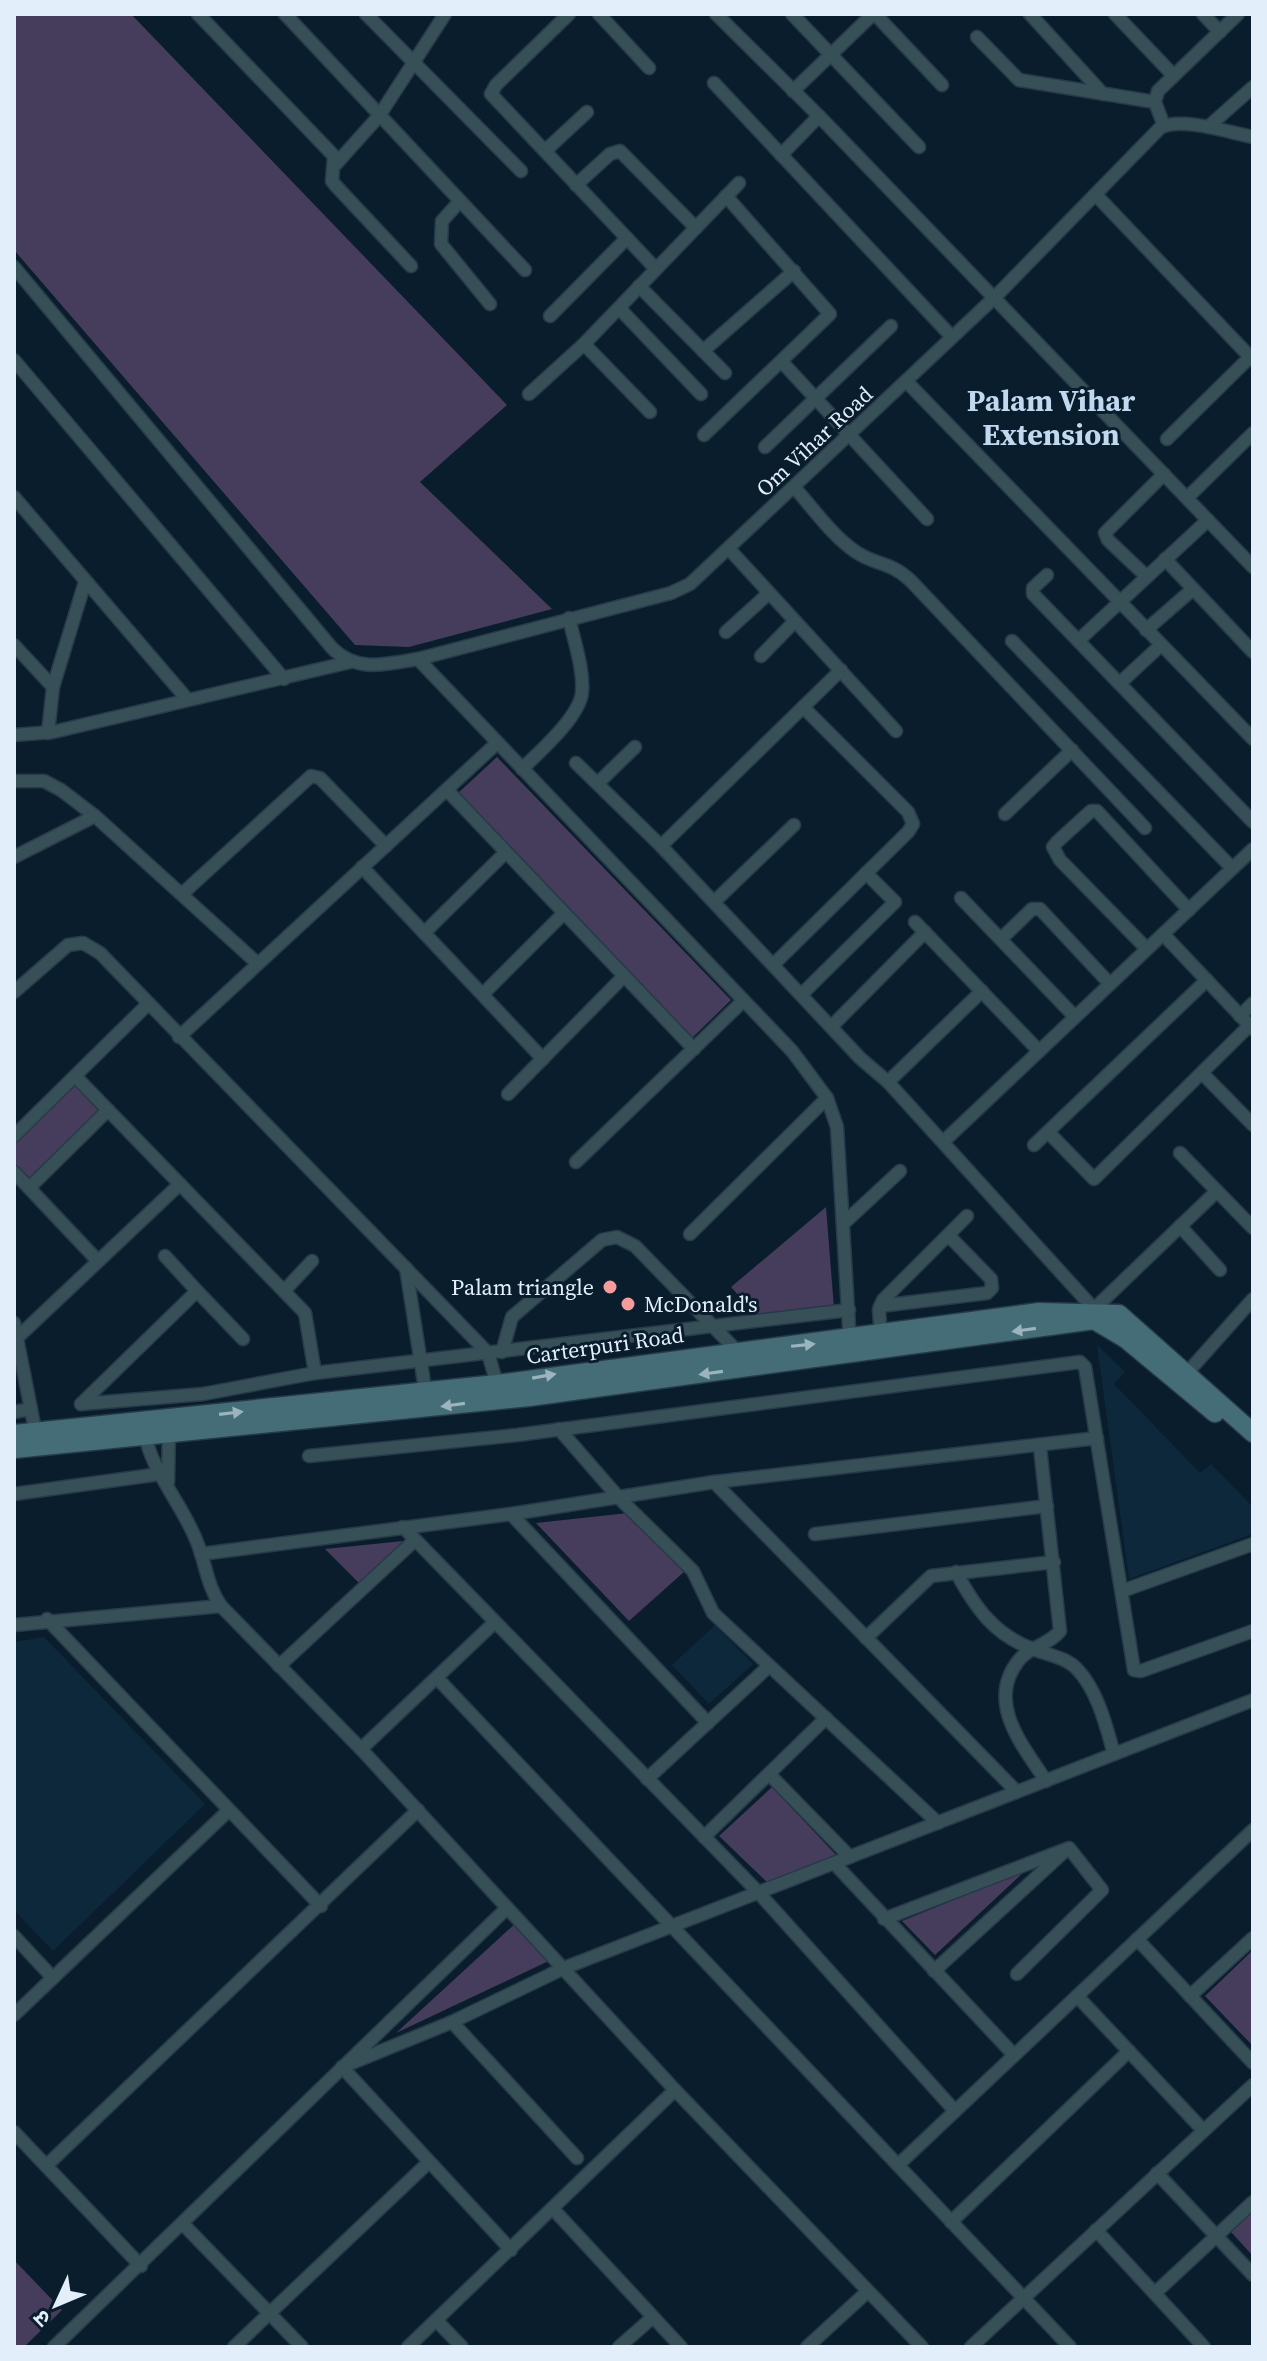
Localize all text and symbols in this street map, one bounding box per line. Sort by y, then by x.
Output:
street label: Om Vihar Road [749,379,879,503]
district label: Palam Vihar Extension [967,380,1135,455]
place label: Palam triangle [451,1272,594,1302]
marker: Palam triangle [601,1278,619,1296]
place label: McDonald's [644,1289,758,1319]
marker: McDonald's [619,1295,637,1313]
street label: Carterpuri Road [524,1319,686,1371]
one-way arrow [1011,1324,1036,1337]
one-way arrow [790,1338,815,1351]
one-way arrow [698,1367,723,1380]
one-way arrow [532,1369,557,1381]
one-way arrow [440,1399,465,1412]
one-way arrow [219,1406,244,1419]
north arrow [16,2265,96,2345]
text: उ [26,2303,57,2334]

